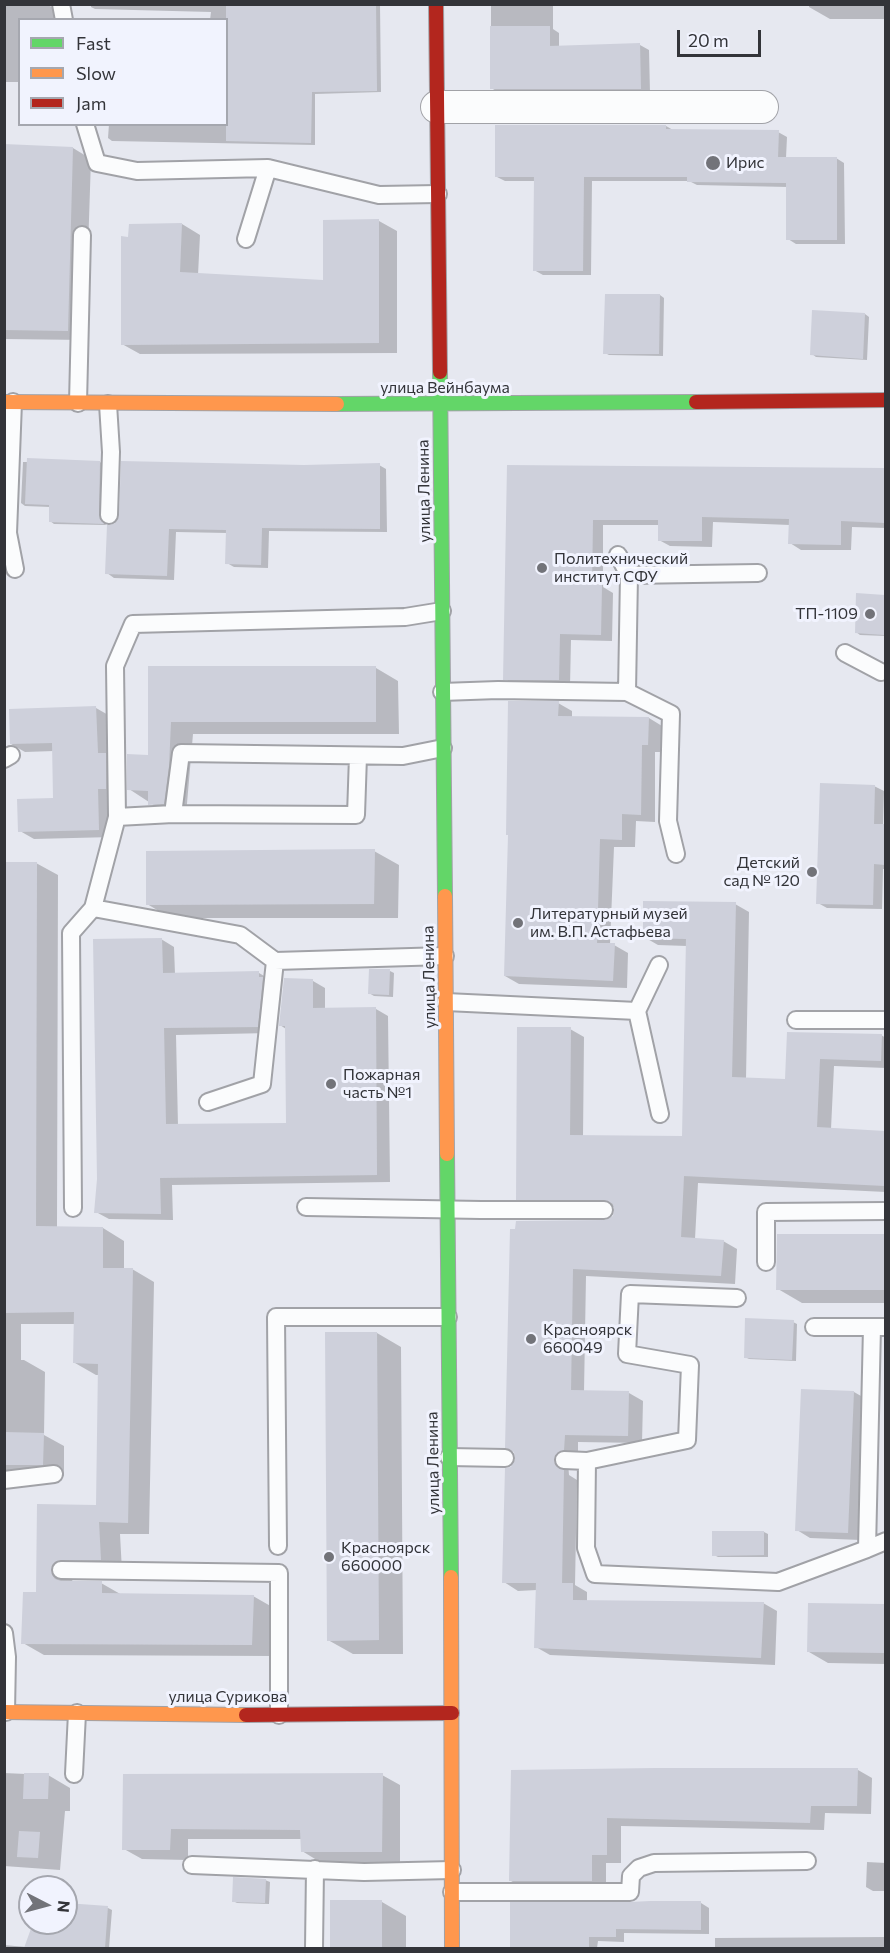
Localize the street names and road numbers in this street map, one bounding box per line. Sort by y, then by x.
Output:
street label: улица Вейнбаума [380,378,510,398]
street label: улица Ленина [414,439,434,543]
street label: улица Ленина [419,925,439,1029]
street label: улица Ленина [423,1411,443,1515]
street label: улица Сурикова [169,1687,287,1707]

